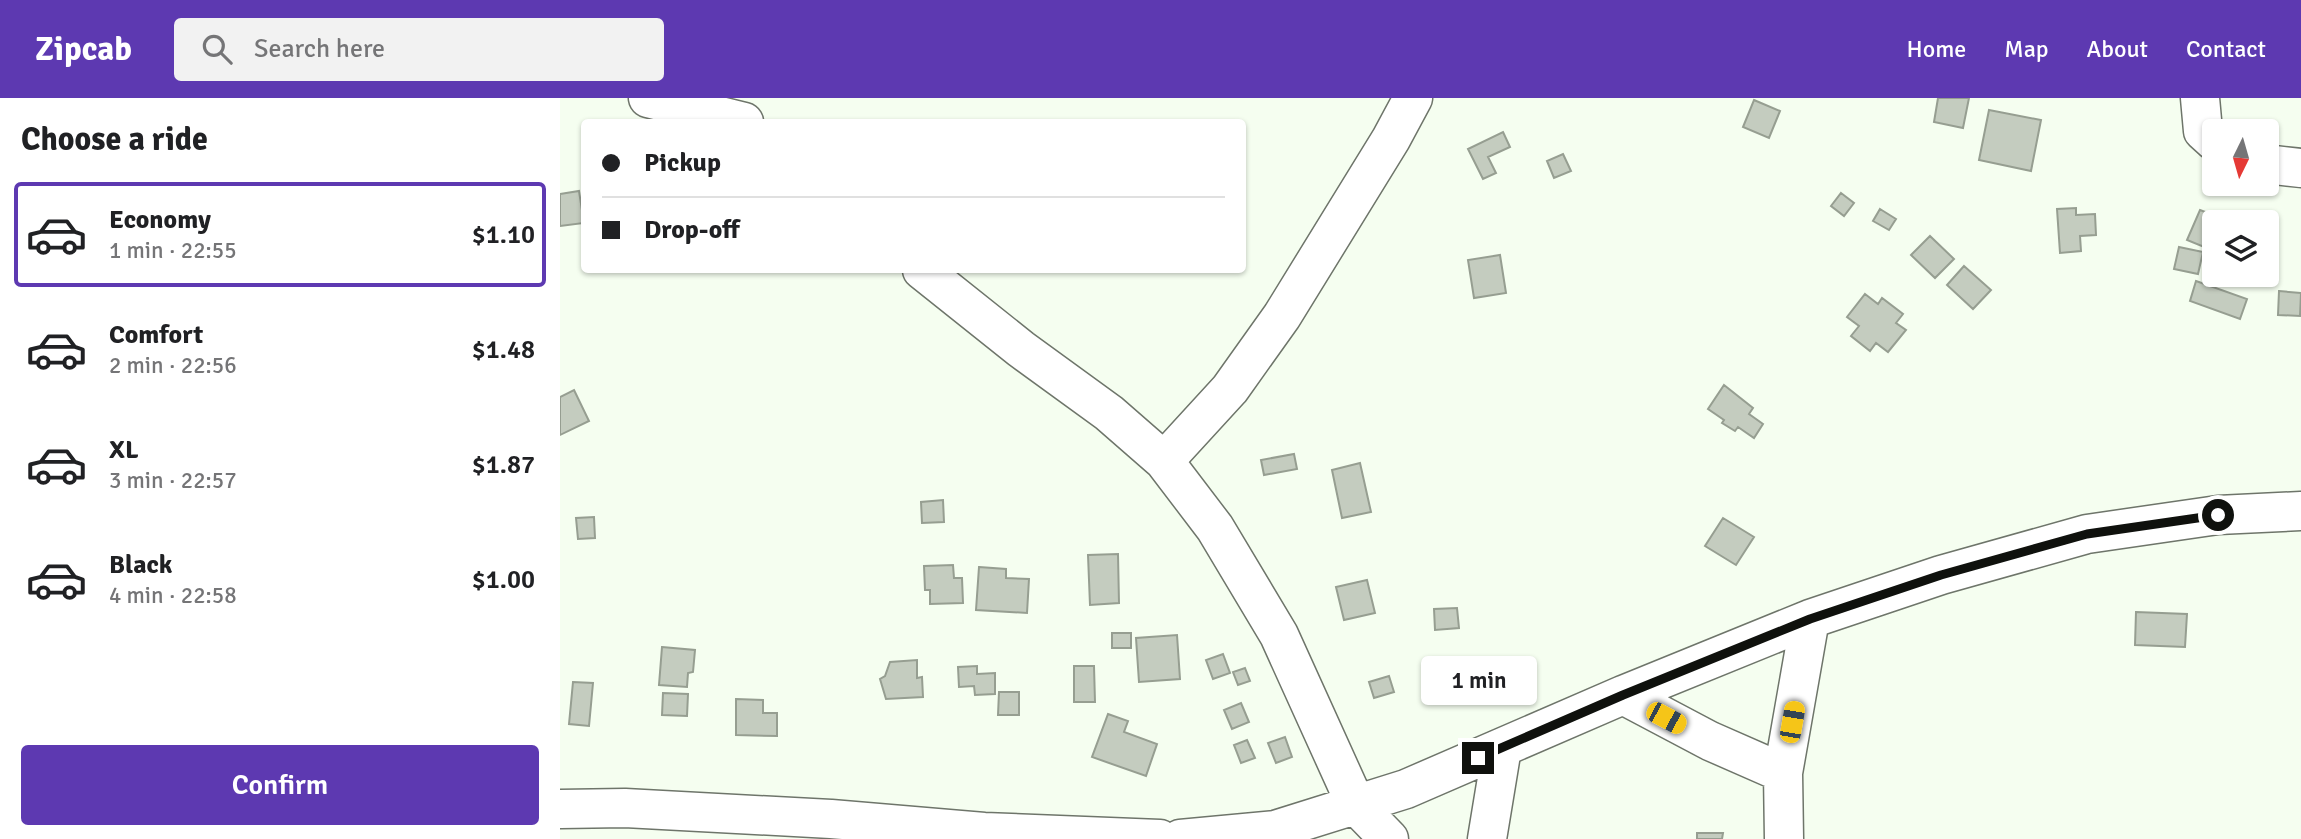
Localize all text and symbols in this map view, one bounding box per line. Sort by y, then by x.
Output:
search box [174,18,664,81]
text: Zipcab [35,29,132,70]
icon: search [198,30,236,68]
text: Search here [254,33,385,65]
text: Home [1906,34,1966,64]
text: Map [2004,34,2049,64]
text: About [2087,34,2148,64]
text: Contact [2186,34,2266,64]
north arrow [2202,119,2278,196]
map controls [2202,119,2279,287]
text: Choose a ride [21,120,208,159]
text: Pickup [644,147,721,179]
icon: car [25,203,88,266]
text: Economy [109,204,211,236]
button: layers [2202,210,2279,287]
text: Drop-off [644,214,740,246]
text: $1.10 [472,219,535,251]
text: 1 min · 22:55 [109,236,237,265]
icon: car [25,318,88,381]
text: Comfort [109,319,203,351]
text: $1.48 [472,334,535,366]
text: 2 min · 22:56 [109,351,237,380]
icon: car [25,433,88,496]
text: XL [109,434,139,466]
text: $1.87 [472,449,535,481]
text: 3 min · 22:57 [109,466,237,495]
route start [2202,499,2234,531]
icon: car [25,548,88,611]
text: Black [109,549,172,581]
text: $1.00 [472,564,535,596]
text: 4 min · 22:58 [109,581,237,610]
callout: 1 min [1420,656,1536,706]
text: 1 min [1451,666,1507,695]
car [1643,699,1690,737]
car [1779,699,1806,745]
route end [1462,742,1494,774]
button: Confirm [21,745,539,825]

